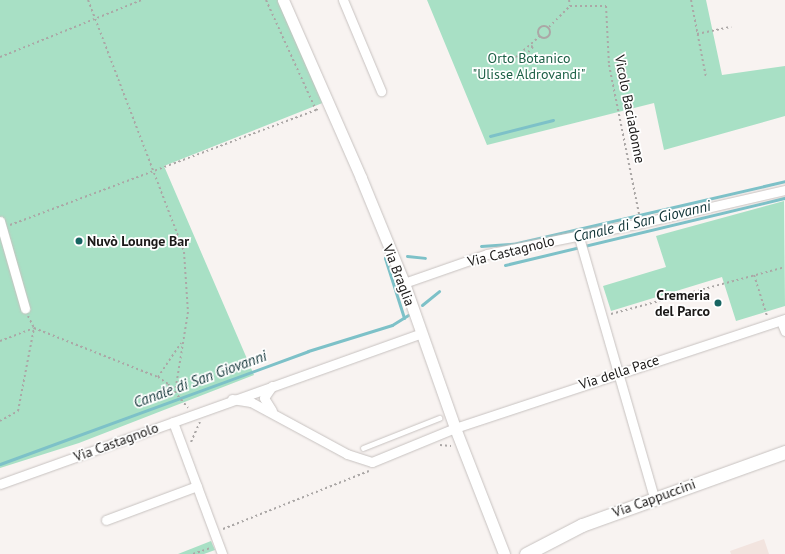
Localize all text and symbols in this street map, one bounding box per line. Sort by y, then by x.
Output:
park label: Orto Botanico "Ulisse Aldrovandi" [472,50,586,82]
street label: Vicolo Baciadonne [611,53,649,165]
water label: Canale di San Giovanni [572,196,712,246]
street label: Via Castagnolo [466,232,556,270]
place label: Nuvò Lounge Bar [87,233,189,249]
marker: Nuvò Lounge Bar [74,236,84,246]
street label: Via Braglia [380,242,418,308]
place label: Cremeria del Parco [655,287,710,320]
marker: Cremeria del Parco [713,298,723,308]
water label: Canale di San Giovanni [131,347,269,411]
street label: Via della Pace [577,351,661,393]
street label: Via Castagnolo [71,419,161,465]
street label: Via Cappuccini [610,475,698,521]

